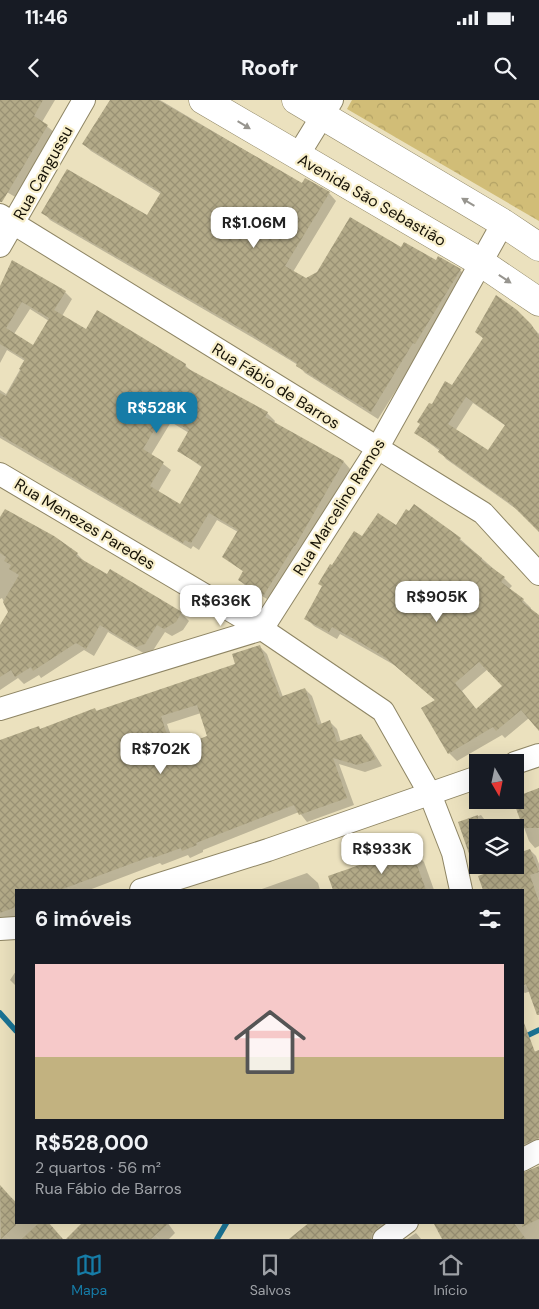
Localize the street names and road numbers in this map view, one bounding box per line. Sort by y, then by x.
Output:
street label: Rua Cangussu [9,122,77,224]
street label: Avenida São Sebastião [294,149,450,251]
street label: Rua Fábio de Barros [208,338,344,434]
street label: Rua Marcelino Ramos [288,435,390,579]
street label: Rua Menezes Paredes [11,474,159,574]

